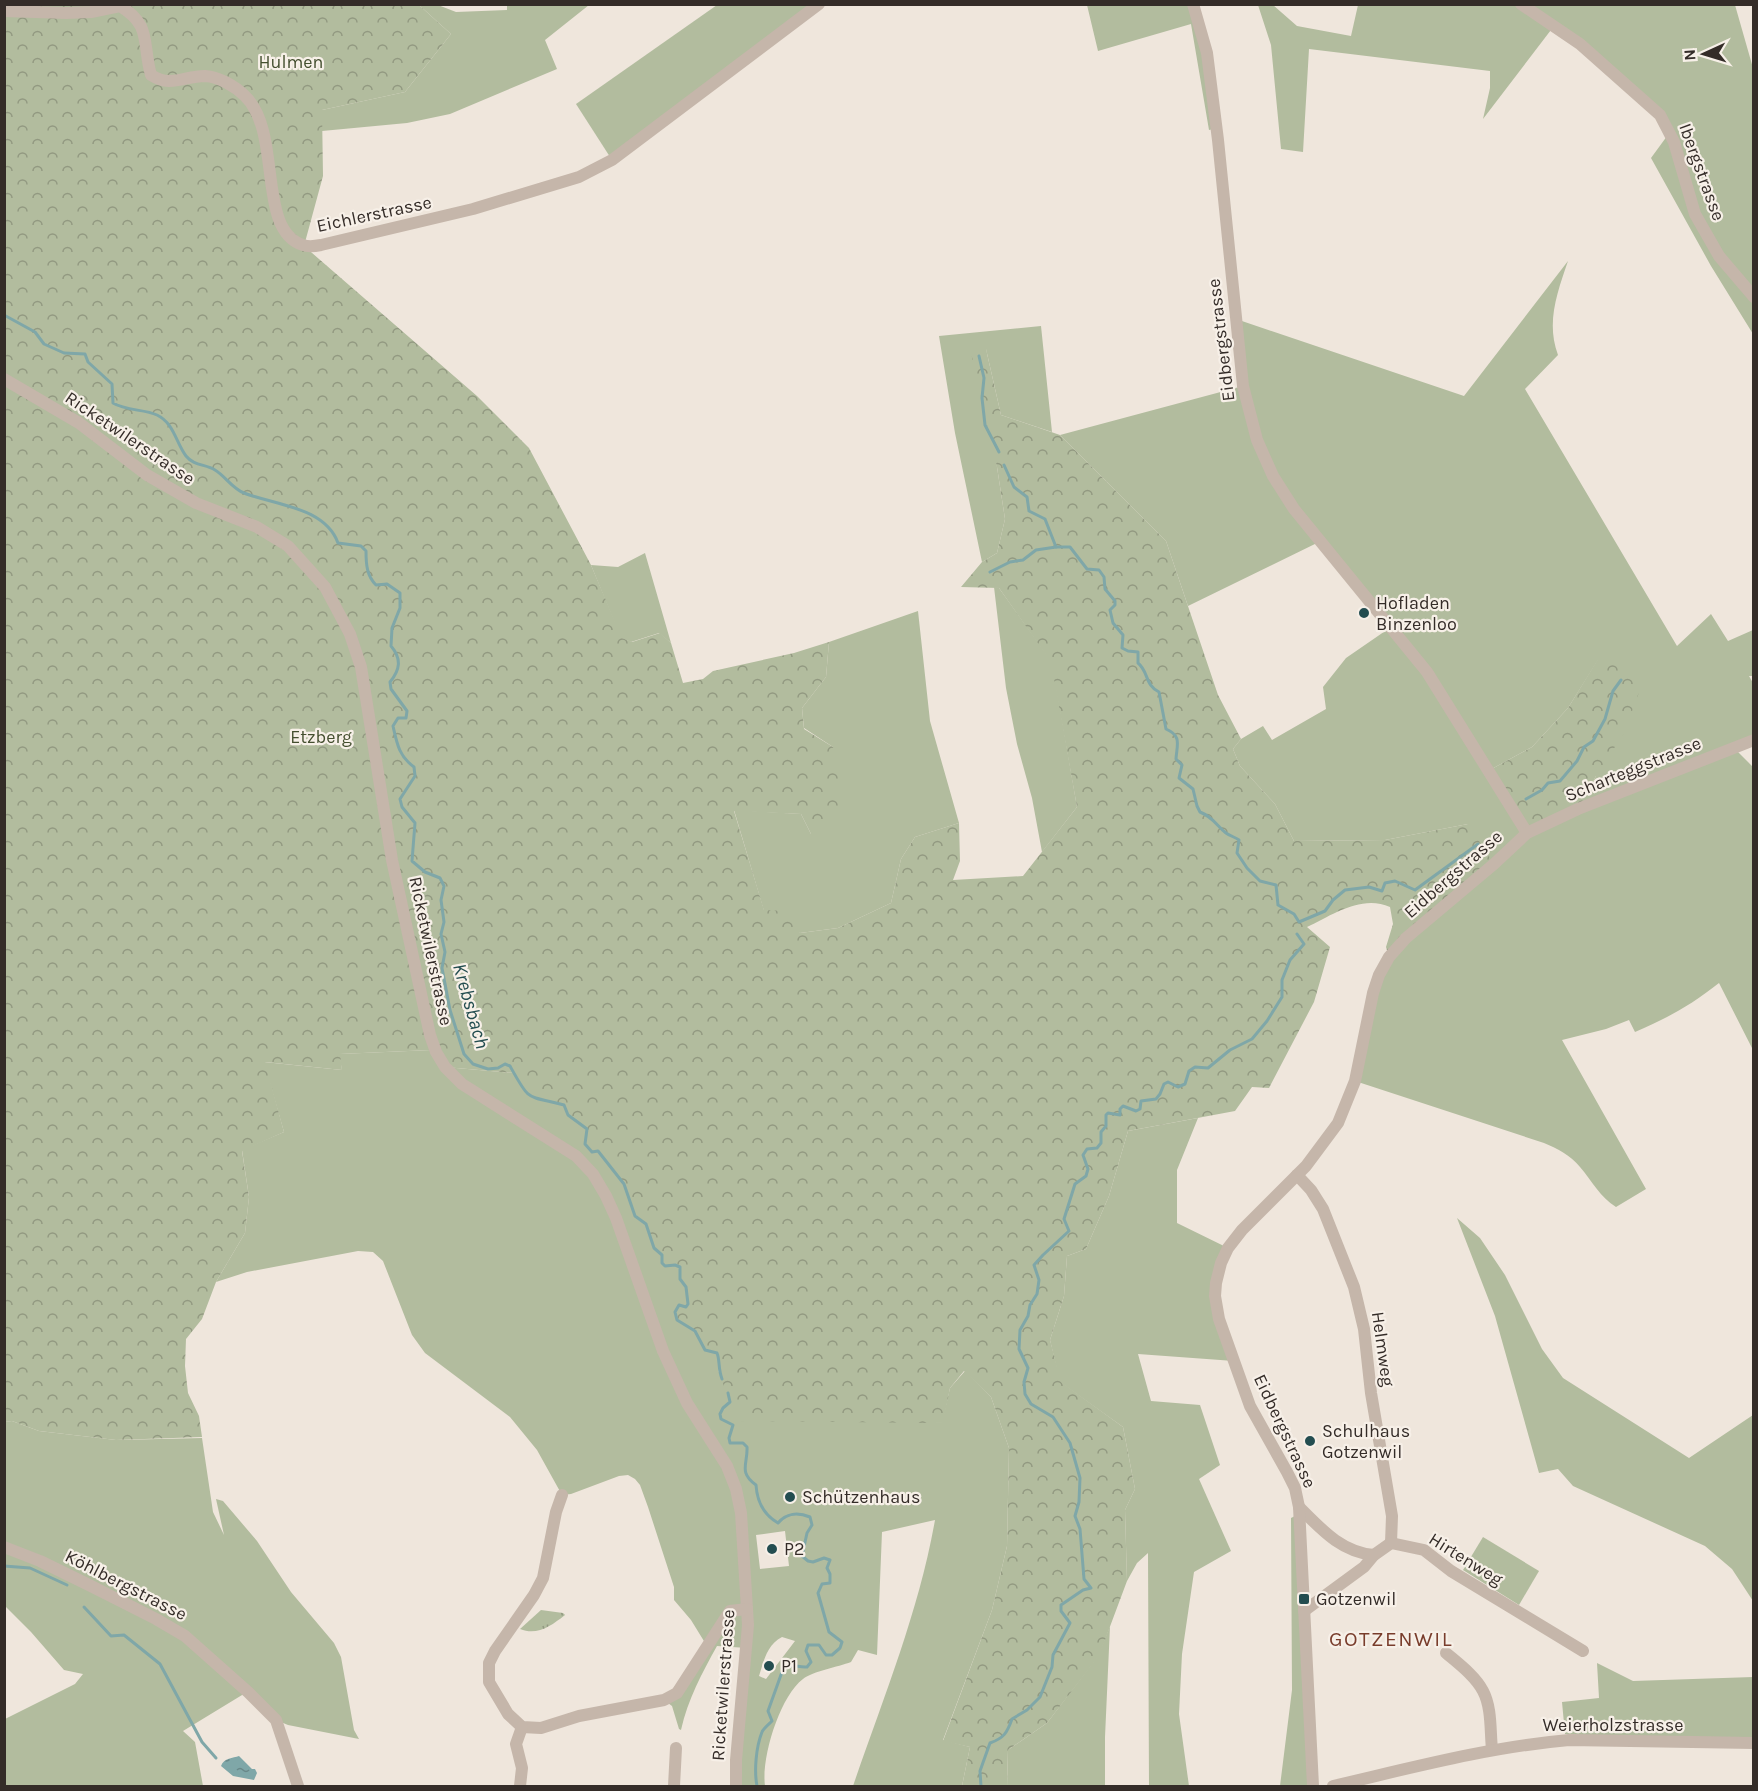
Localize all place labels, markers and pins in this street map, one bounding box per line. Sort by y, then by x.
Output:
place label: Hofladen Binzenloo [1376,592,1457,635]
marker: Hofladen Binzenloo [1357,606,1371,620]
place label: Schulhaus Gotzenwil [1322,1420,1410,1463]
marker: Schulhaus Gotzenwil [1303,1434,1317,1448]
place label: Schützenhaus [802,1486,920,1508]
marker: Schützenhaus [783,1490,797,1504]
place label: P2 [784,1538,804,1560]
marker: P2 [765,1542,779,1556]
place label: Gotzenwil [1316,1588,1396,1610]
marker: Gotzenwil [1297,1592,1311,1606]
place label: P1 [781,1655,797,1677]
marker: P1 [762,1659,776,1673]

